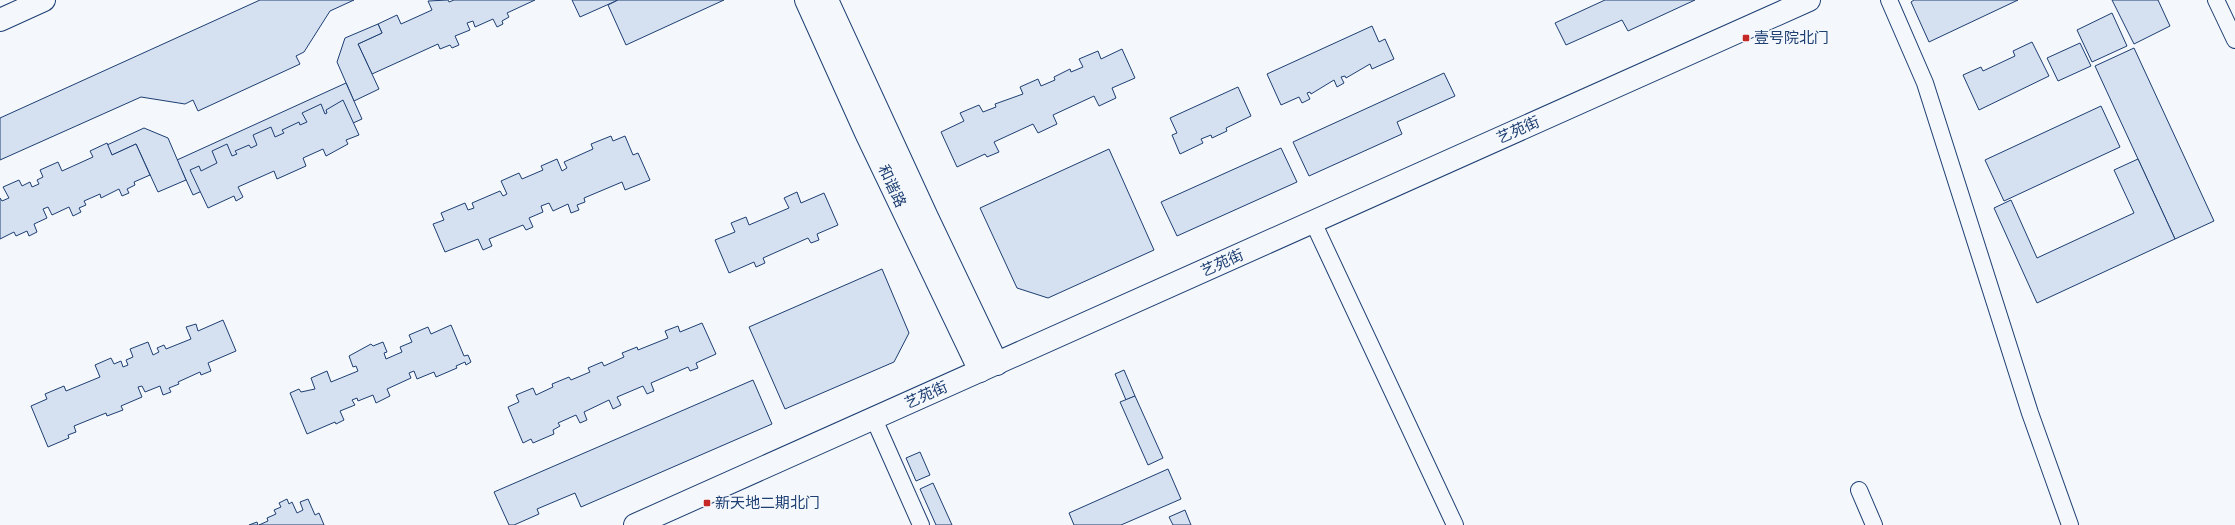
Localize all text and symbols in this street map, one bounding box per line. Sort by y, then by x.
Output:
place label: 壹号院北门 [1754,27,1829,50]
marker: 壹号院北门 [1741,33,1751,43]
street label: 艺苑街 [1493,111,1543,150]
street label: 和谐路 [872,161,911,211]
street label: 艺苑街 [1197,244,1247,283]
street label: 艺苑街 [901,376,951,415]
place label: 新天地二期北门 [715,492,820,515]
marker: 新天地二期北门 [702,498,712,508]

